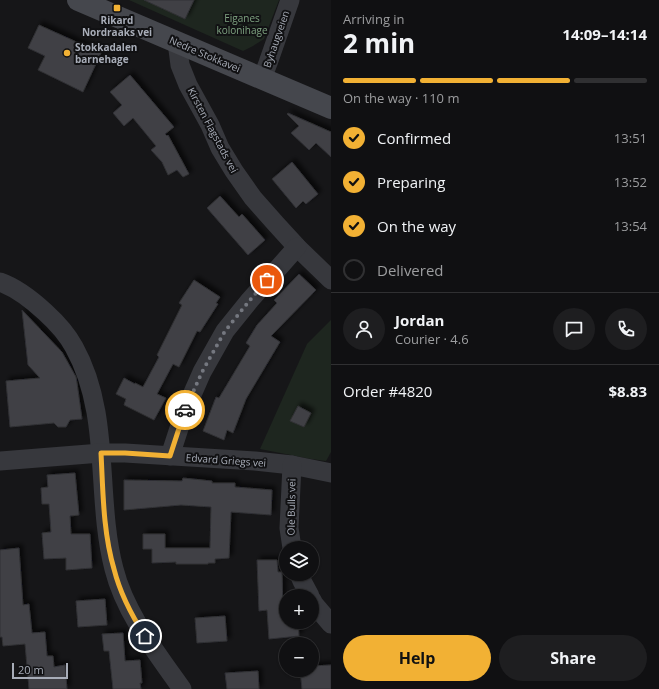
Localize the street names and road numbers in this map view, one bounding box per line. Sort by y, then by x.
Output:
street label: Byhaugveien [260,9,292,69]
street label: Nedre Stokkavei [167,33,243,75]
street label: Kirsten Flagstads vei [185,85,241,175]
street label: Edvard Griegs vei [185,450,267,470]
street label: Ole Bulls vei [284,479,298,535]

